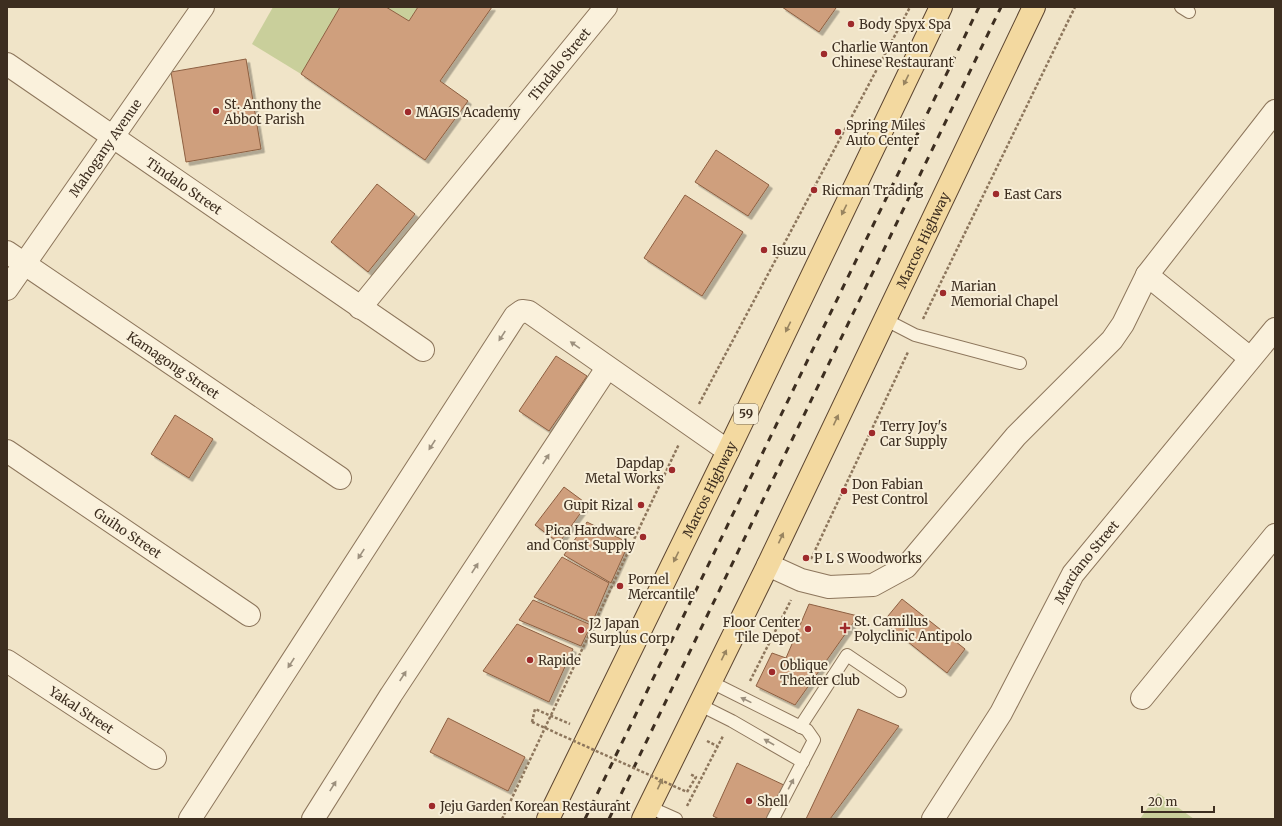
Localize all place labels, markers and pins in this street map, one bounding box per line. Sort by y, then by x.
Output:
place label: Body Spyx Spa [859,16,951,33]
marker: Body Spyx Spa [846,19,856,29]
place label: Charlie Wanton Chinese Restaurant [832,39,953,71]
marker: Charlie Wanton Chinese Restaurant [819,49,829,59]
place label: St. Anthony the Abbot Parish [223,96,321,128]
place label: MAGIS Academy [416,104,521,121]
marker: St. Anthony the Abbot Parish [211,106,221,116]
marker: MAGIS Academy [403,107,413,117]
place label: Spring Miles Auto Center [845,117,925,149]
marker: Spring Miles Auto Center [833,127,843,137]
place label: Ricman Trading [822,182,924,199]
marker: Ricman Trading [809,185,819,195]
place label: East Cars [1004,186,1062,203]
marker: East Cars [991,189,1001,199]
place label: Isuzu [772,242,806,259]
marker: Isuzu [759,245,769,255]
place label: Marian Memorial Chapel [951,278,1058,310]
marker: Marian Memorial Chapel [938,288,948,298]
place label: Terry Joy's Car Supply [880,418,948,450]
marker: Terry Joy's Car Supply [867,428,877,438]
place label: Dapdap Metal Works [585,455,664,487]
marker: Dapdap Metal Works [667,465,677,475]
place label: Don Fabian Pest Control [852,476,928,508]
marker: Don Fabian Pest Control [839,486,849,496]
place label: Gupit Rizal [564,497,633,514]
marker: Gupit Rizal [636,500,646,510]
place label: Pica Hardware and Const Supply [527,522,635,554]
marker: Pica Hardware and Const Supply [638,532,648,542]
place label: P L S Woodworks [814,550,922,567]
marker: P L S Woodworks [801,553,811,563]
place label: Pornel Mercantile [628,571,695,603]
marker: Pornel Mercantile [615,581,625,591]
place label: St. Camillus Polyclinic Antipolo [854,613,973,645]
place label: Floor Center Tile Depot [723,614,800,646]
place label: J2 Japan Surplus Corp [588,615,670,647]
marker: St. Camillus Polyclinic Antipolo [839,622,851,634]
marker: Floor Center Tile Depot [803,624,813,634]
marker: J2 Japan Surplus Corp [576,625,586,635]
place label: Rapide [538,652,581,669]
marker: Rapide [525,655,535,665]
place label: Oblique Theater Club [780,657,860,689]
marker: Oblique Theater Club [767,667,777,677]
place label: Shell [757,793,788,810]
marker: Shell [744,796,754,806]
place label: Jeju Garden Korean Restaurant [439,798,630,815]
marker: Jeju Garden Korean Restaurant [427,801,437,811]

